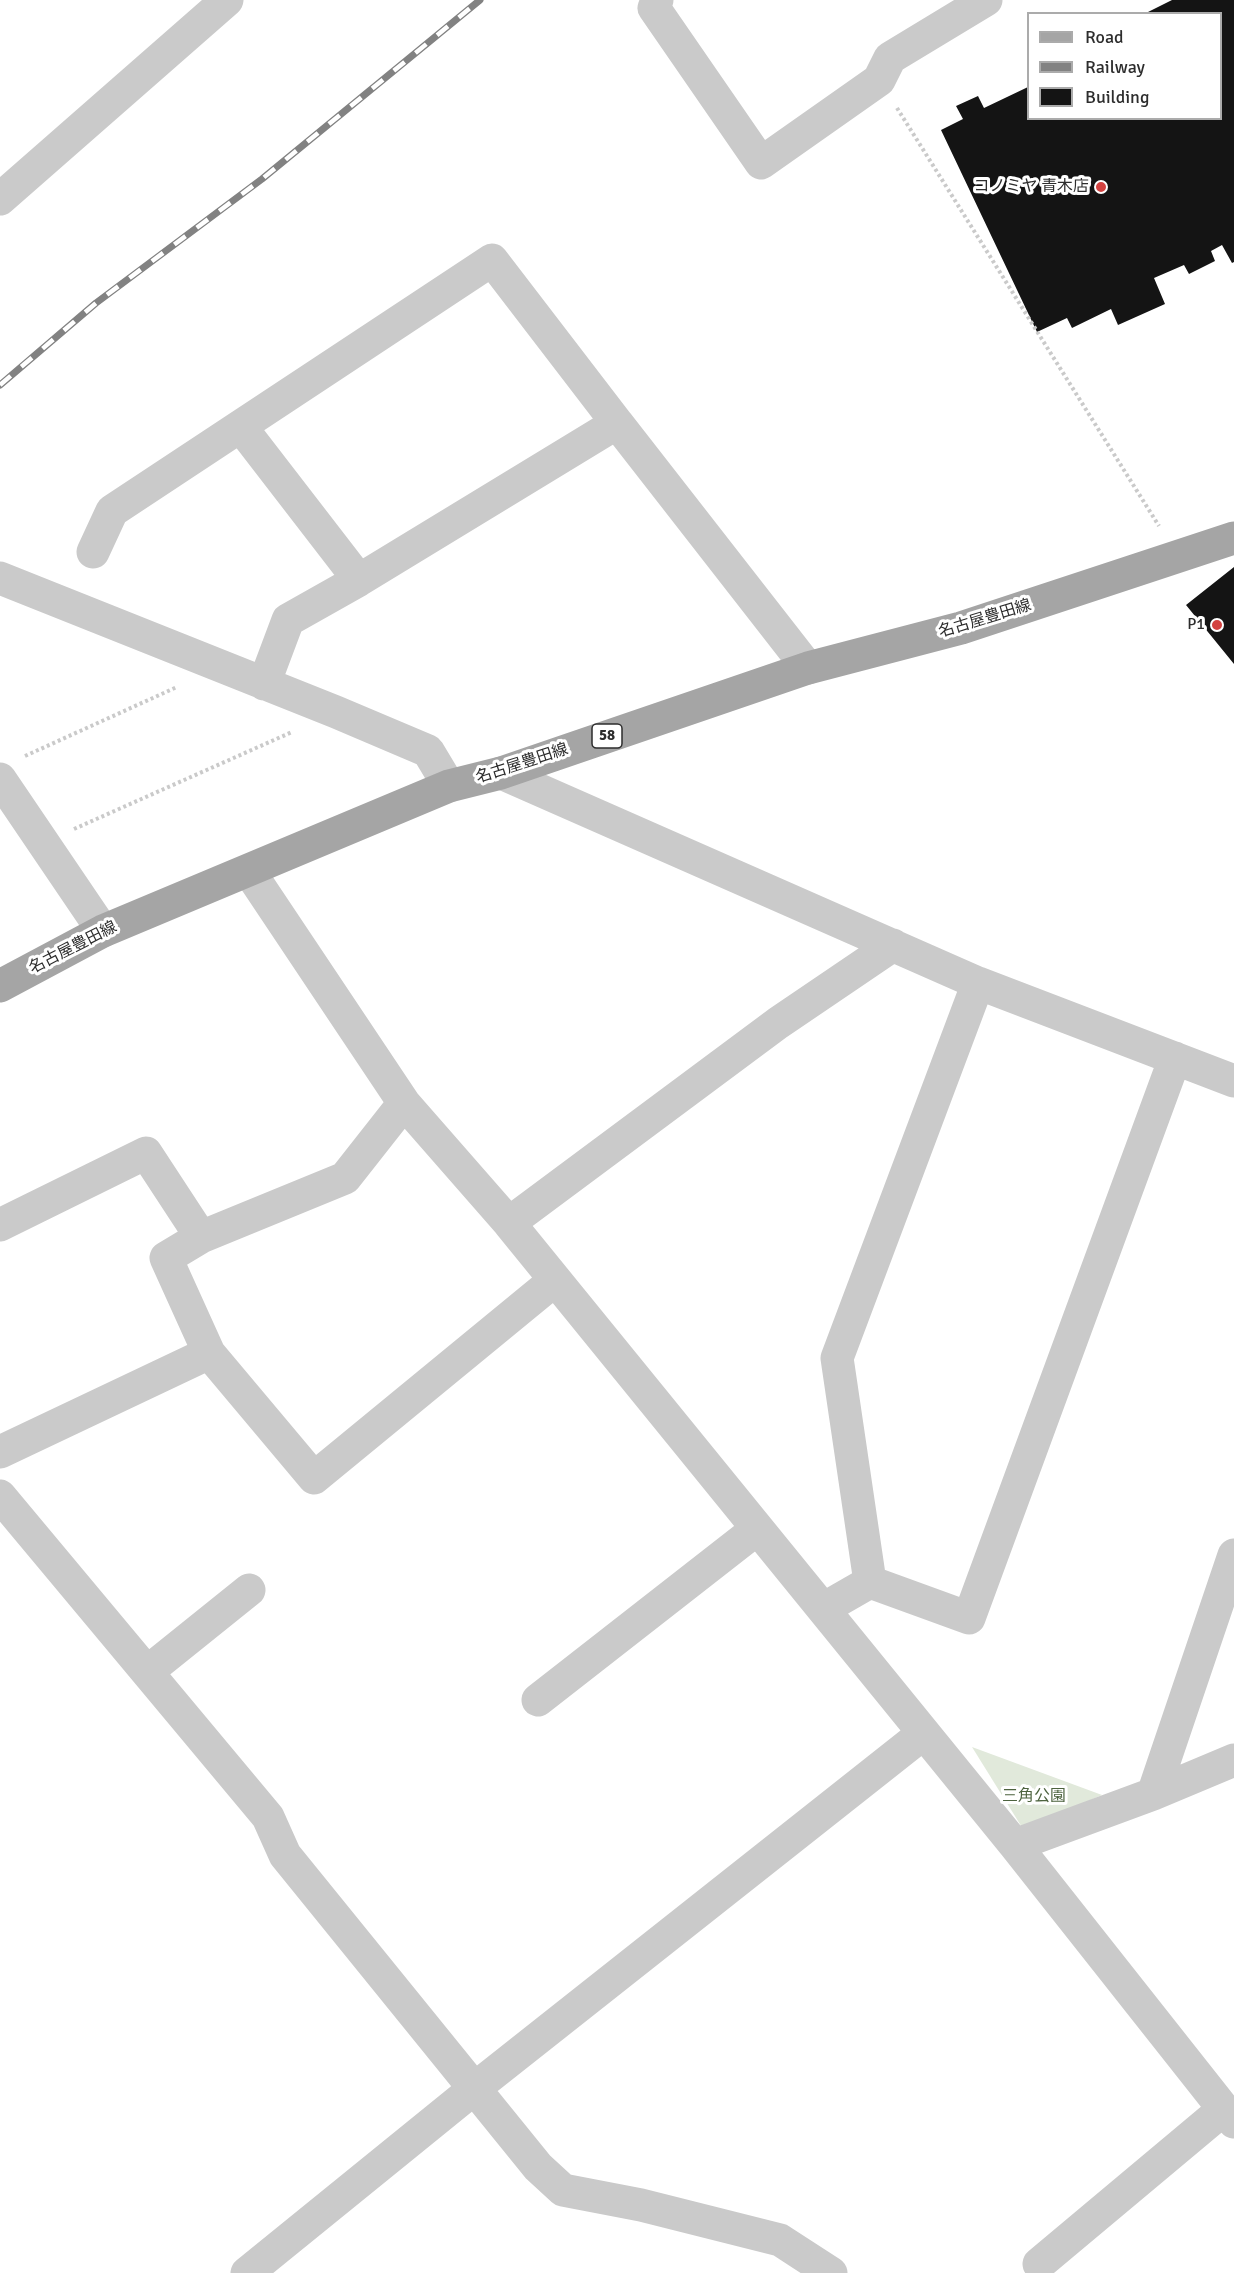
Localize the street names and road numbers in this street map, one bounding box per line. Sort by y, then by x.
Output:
street label: 名古屋豊田線 [936,596,1034,642]
road number: 58 [592,724,622,748]
street label: 名古屋豊田線 [473,740,571,788]
street label: 名古屋豊田線 [26,918,120,978]

